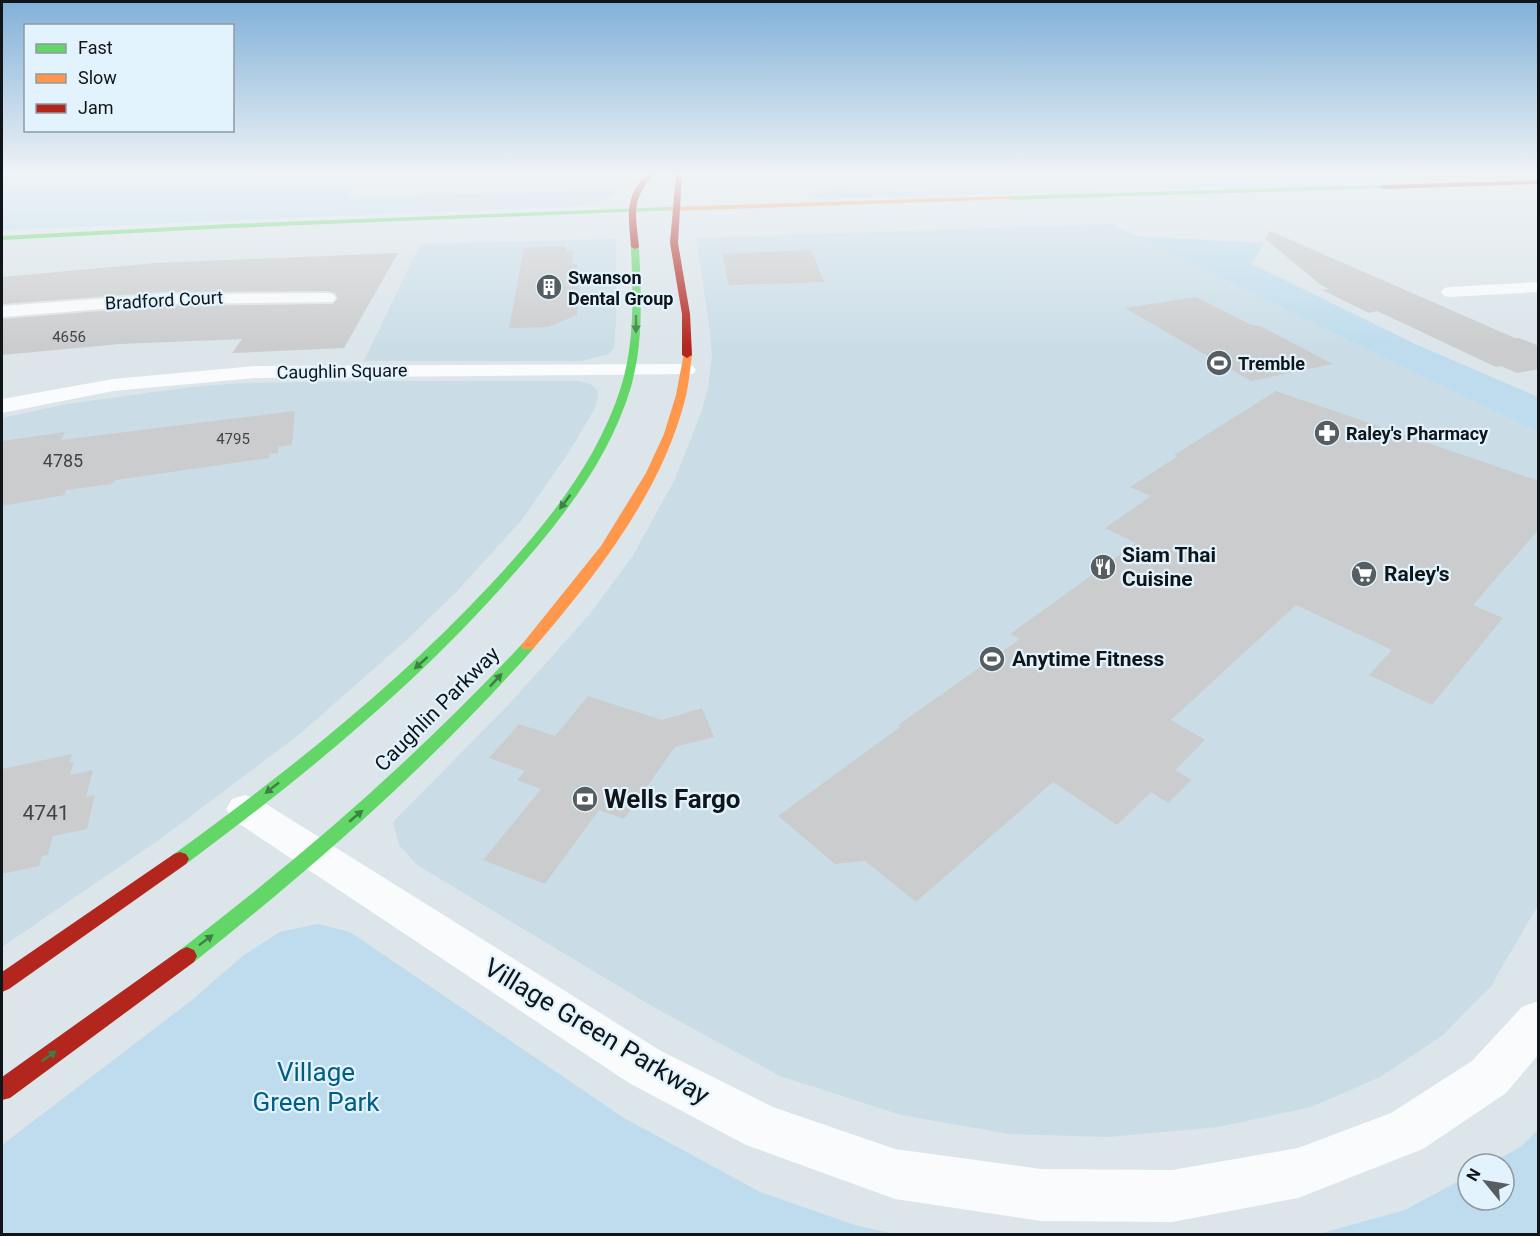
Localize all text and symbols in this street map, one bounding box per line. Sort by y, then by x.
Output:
legend [24,24,234,132]
text: Fast [78,37,113,58]
text: Slow [78,67,117,88]
text: Jam [78,97,114,118]
place label: Swanson Dental Group [568,267,673,309]
building icon: Swanson Dental Group [534,272,564,302]
street label: Bradford Court [104,286,224,314]
one-way arrow [631,314,640,333]
house number: 4656 [52,328,86,346]
sports icon: Tremble [1204,348,1234,378]
place label: Tremble [1238,353,1305,374]
street label: Caughlin Square [276,359,408,383]
pharmacy icon: Raley's Pharmacy [1312,418,1342,448]
place label: Raley's Pharmacy [1346,423,1489,444]
house number: 4795 [216,430,250,448]
house number: 4785 [43,450,83,471]
one-way arrow [559,494,571,510]
place label: Siam Thai Cuisine [1122,543,1216,591]
restaurant icon: Siam Thai Cuisine [1088,552,1118,582]
supermarket icon: Raley's [1349,559,1379,589]
place label: Raley's [1384,562,1450,586]
street label: Caughlin Parkway [370,642,504,776]
sports icon: Anytime Fitness [977,644,1007,674]
place label: Anytime Fitness [1012,647,1165,671]
one-way arrow [414,656,429,670]
one-way arrow [489,673,503,688]
one-way arrow [264,782,280,794]
bank icon: Wells Fargo [570,784,600,814]
place label: Wells Fargo [604,784,741,814]
house number: 4741 [22,801,70,825]
one-way arrow [348,810,363,823]
one-way arrow [198,935,213,947]
street label: Village Green Parkway [479,952,715,1110]
one-way arrow [41,1051,57,1062]
park label: Village Green Park [252,1057,380,1117]
north arrow [1456,1152,1516,1212]
text: N [1462,1165,1484,1184]

